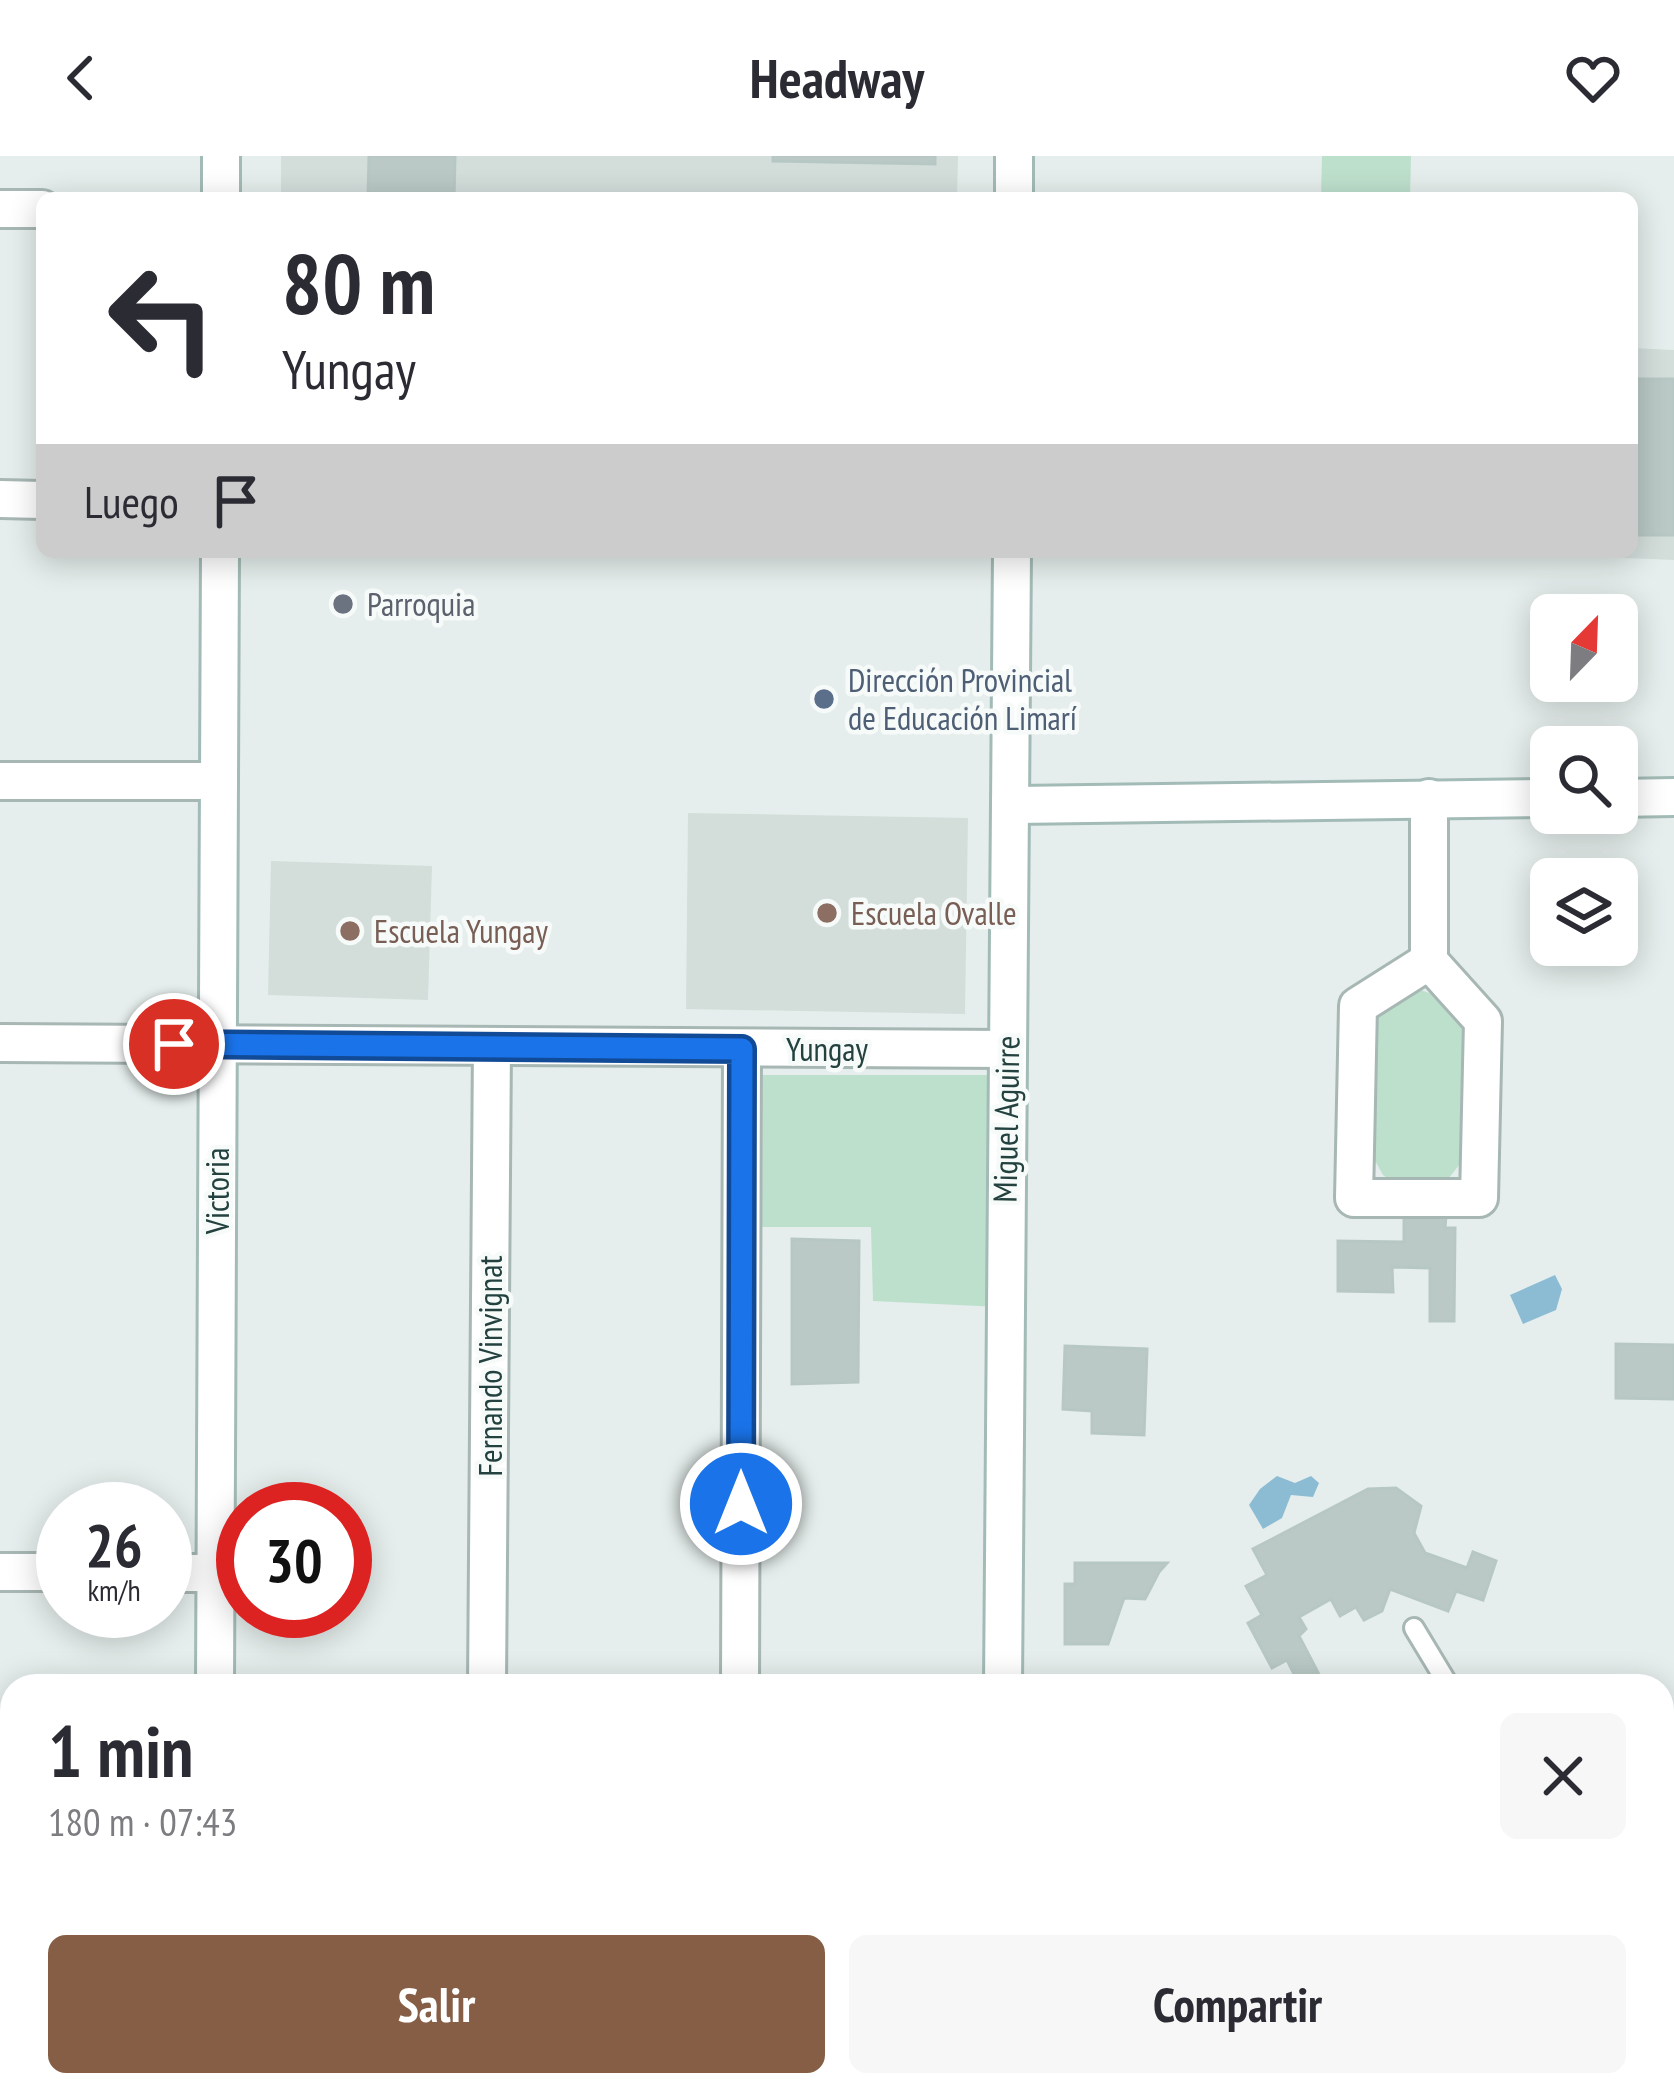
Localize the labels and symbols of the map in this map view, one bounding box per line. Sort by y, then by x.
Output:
place label: Parroquia [367,582,475,625]
marker: Parroquia [330,591,356,617]
north arrow [1530,594,1638,702]
place label: Dirección Provincial de Educación Limarí [848,658,1077,739]
marker: Dirección Provincial de Educación Limarí [811,686,837,712]
place label: Escuela Ovalle [851,891,1017,934]
marker: Escuela Ovalle [814,900,840,926]
place label: Escuela Yungay [374,909,548,952]
marker: Escuela Yungay [337,918,363,944]
pin [123,993,225,1095]
street label: Yungay [786,1027,868,1070]
street label: Miguel Aguirre [983,1035,1028,1203]
street label: Victoria [195,1148,238,1235]
street label: Fernando Vinvignat [468,1255,511,1477]
position arrow [678,1441,804,1567]
speed limit sign: 30 [216,1482,372,1638]

